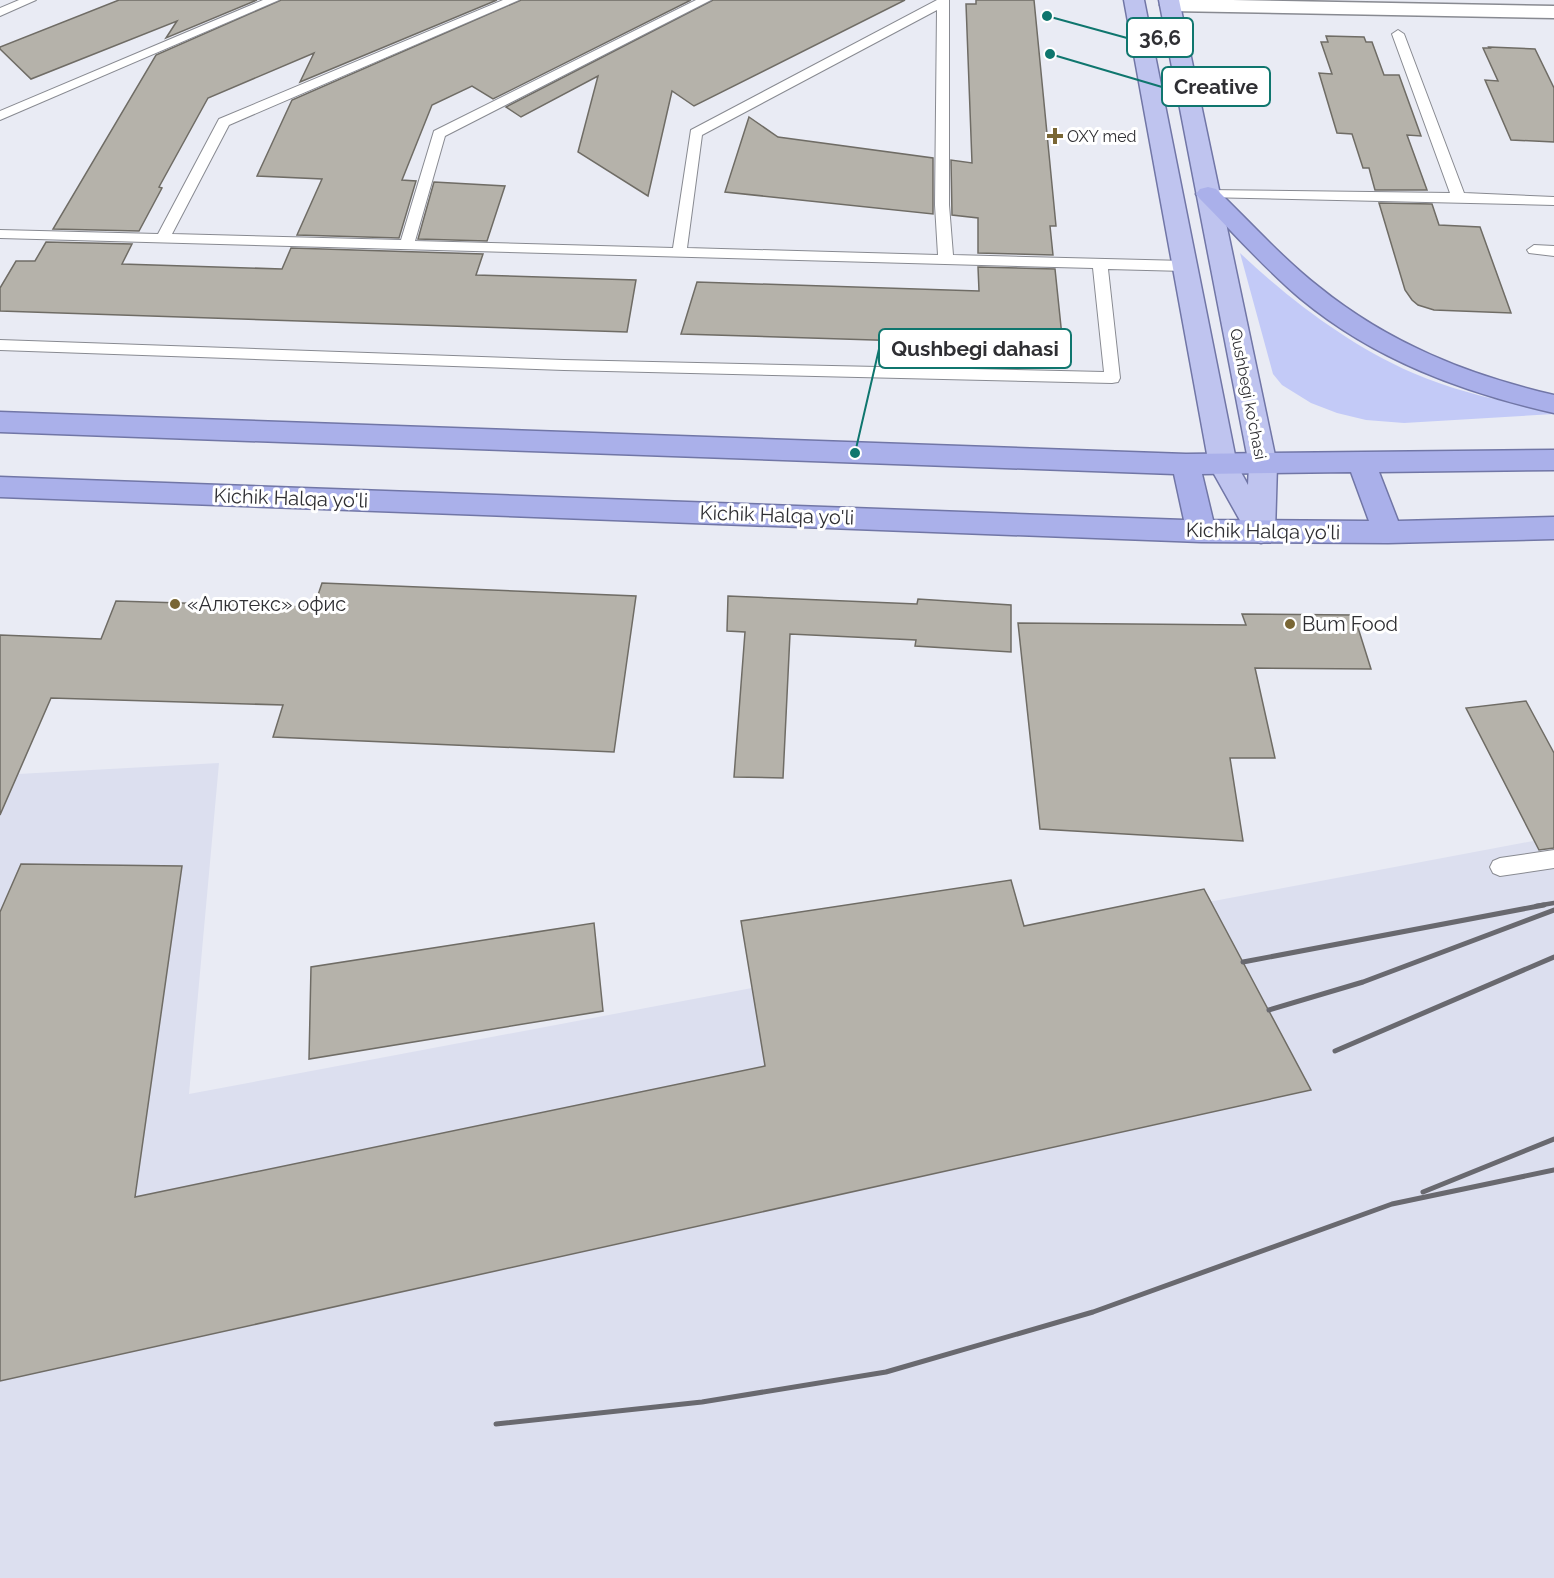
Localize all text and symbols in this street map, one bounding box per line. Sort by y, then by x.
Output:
callout: 36,6 [1127,18,1193,57]
text: 36,6 [1139,25,1181,50]
callout: Creative [1162,67,1270,106]
text: Creative [1174,74,1258,99]
place label: OXY med [1067,127,1137,146]
marker: OXY med [1048,129,1062,143]
street label: Qushbegi ko'chasi [1226,327,1270,461]
callout: Qushbegi dahasi [879,329,1071,368]
text: Qushbegi dahasi [891,336,1059,361]
street label: Kichik Halqa yo'li [213,483,369,513]
street label: Kichik Halqa yo'li [699,500,855,530]
street label: Kichik Halqa yo'li [1186,518,1340,544]
place label: «Алютекс» офис [187,592,346,616]
marker: «Алютекс» офис [168,597,182,611]
place label: Bum Food [1302,612,1398,636]
marker: Bum Food [1283,617,1297,631]

